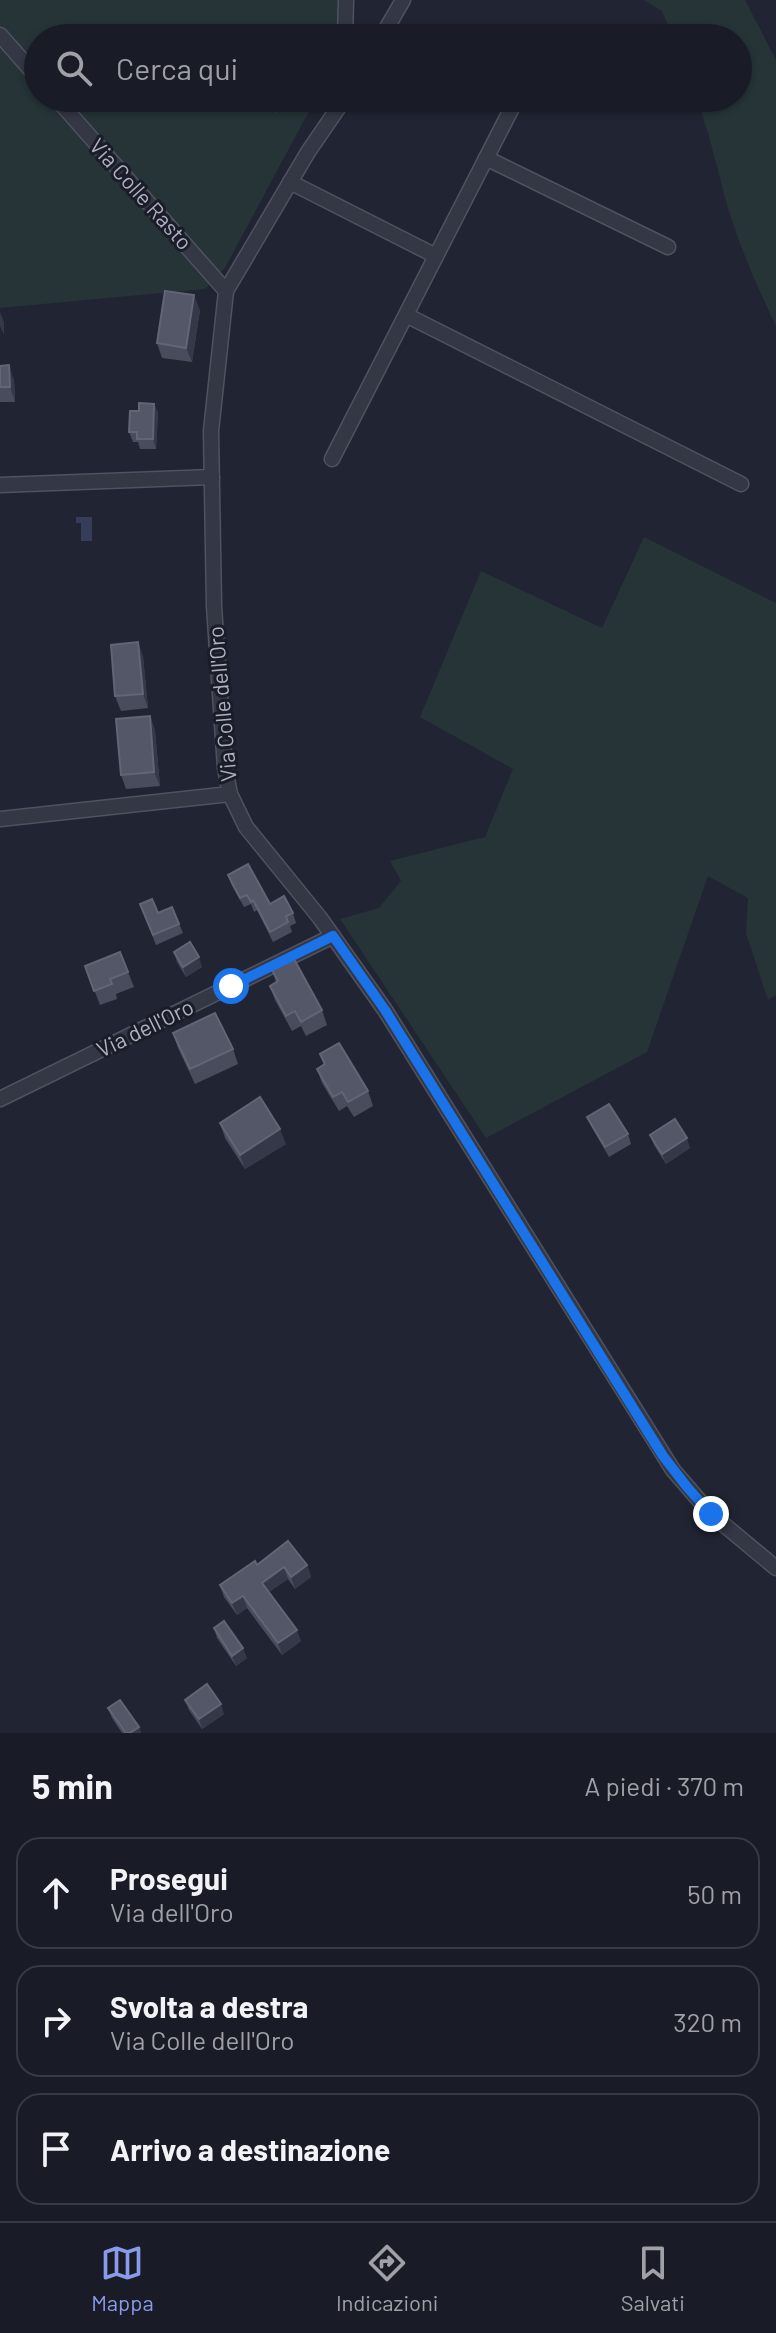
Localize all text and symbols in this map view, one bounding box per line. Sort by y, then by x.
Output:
search box [24,24,752,112]
icon: search [52,46,96,90]
text: Cerca qui [116,50,238,86]
street label: Via Colle Rasto [85,132,198,254]
street label: Via Colle dell'Oro [201,625,241,783]
route start [213,968,249,1004]
street label: Via dell'Oro [92,993,197,1062]
route end [693,1496,729,1532]
text: 5 min [32,1765,113,1806]
text: A piedi · 370 m [584,1770,744,1801]
text: Prosegui [110,1860,228,1896]
icon: ahead [34,1871,78,1915]
text: 50 m [687,1878,742,1909]
text: Via dell'Oro [110,1896,234,1927]
text: Svolta a destra [110,1988,308,2024]
icon: right [34,1999,78,2043]
text: 320 m [673,2006,742,2037]
text: Via Colle dell'Oro [110,2024,295,2055]
icon: arrive [34,2127,78,2171]
text: Arrivo a destinazione [110,2131,390,2167]
tab: Mappa [91,2241,154,2315]
tab: Indicazioni [336,2241,438,2315]
tab: Salvati [621,2241,685,2315]

